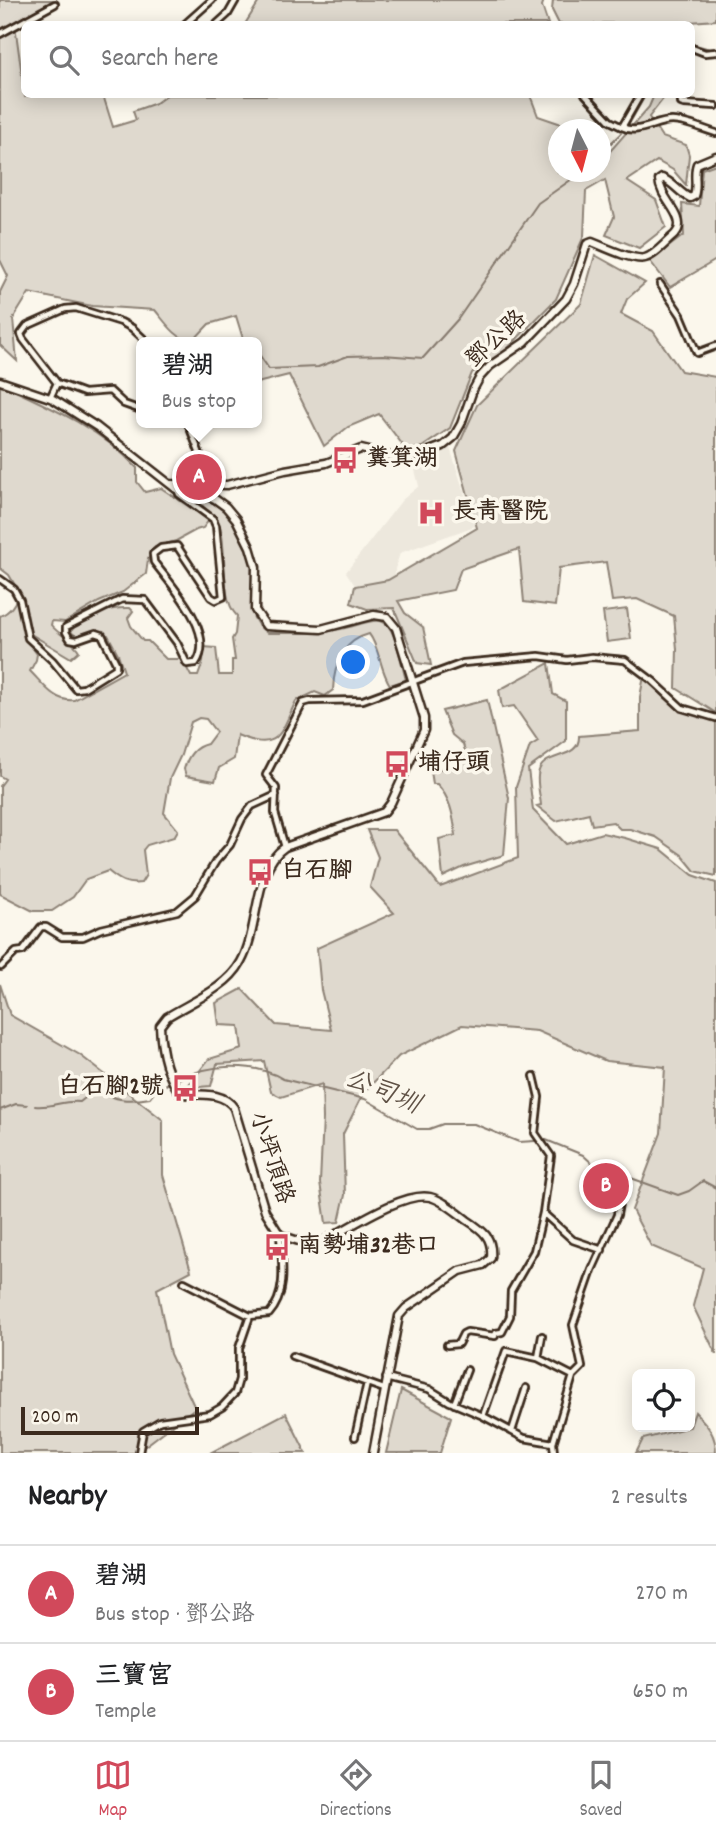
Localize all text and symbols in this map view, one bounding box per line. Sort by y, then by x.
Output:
search box [21,21,695,98]
icon: search [45,41,83,79]
text: Search here [101,41,219,78]
north arrow [548,119,611,182]
street label: 鄧公路 [459,303,535,377]
popup [136,337,262,428]
text: 碧湖 [162,349,214,386]
text: Bus stop [162,386,236,419]
place label: 糞箕湖 [366,443,438,477]
bus stop icon: 糞箕湖 [330,445,360,475]
pin: A [176,451,222,503]
place label: 長青醫院 [452,496,548,530]
hospital icon: 長青醫院 [416,498,446,528]
your location [336,645,370,679]
place label: 埔仔頭 [418,747,490,781]
bus stop icon: 埔仔頭 [382,749,412,779]
place label: 白石腳 [281,855,353,889]
bus stop icon: 白石腳 [245,857,275,887]
water label: 公司圳 [339,1061,428,1126]
place label: 白石腳2號 [58,1071,164,1105]
bus stop icon: 白石腳2號 [170,1073,200,1103]
street label: 小坪頂路 [239,1107,301,1209]
pin: B [583,1160,629,1212]
place label: 南勢埔32巷口 [298,1230,439,1264]
bus stop icon: 南勢埔32巷口 [262,1232,292,1262]
map controls [632,1369,695,1432]
button: locate [632,1369,695,1432]
scale bar [21,1404,200,1436]
text: 200 m [32,1405,78,1432]
text: Nearby [28,1477,106,1520]
text: 2 results [611,1482,688,1515]
text: 碧湖 [95,1559,147,1596]
text: A [45,1578,57,1611]
text: 270 m [636,1578,688,1611]
text: Bus stop · 鄧公路 [95,1599,255,1632]
text: 三寶宮 [95,1659,173,1696]
text: B [46,1676,56,1709]
text: 650 m [632,1676,688,1709]
text: Temple [95,1696,156,1729]
tab: Map [94,1756,132,1825]
tab: Directions [320,1756,392,1825]
tab: Saved [580,1756,622,1825]

